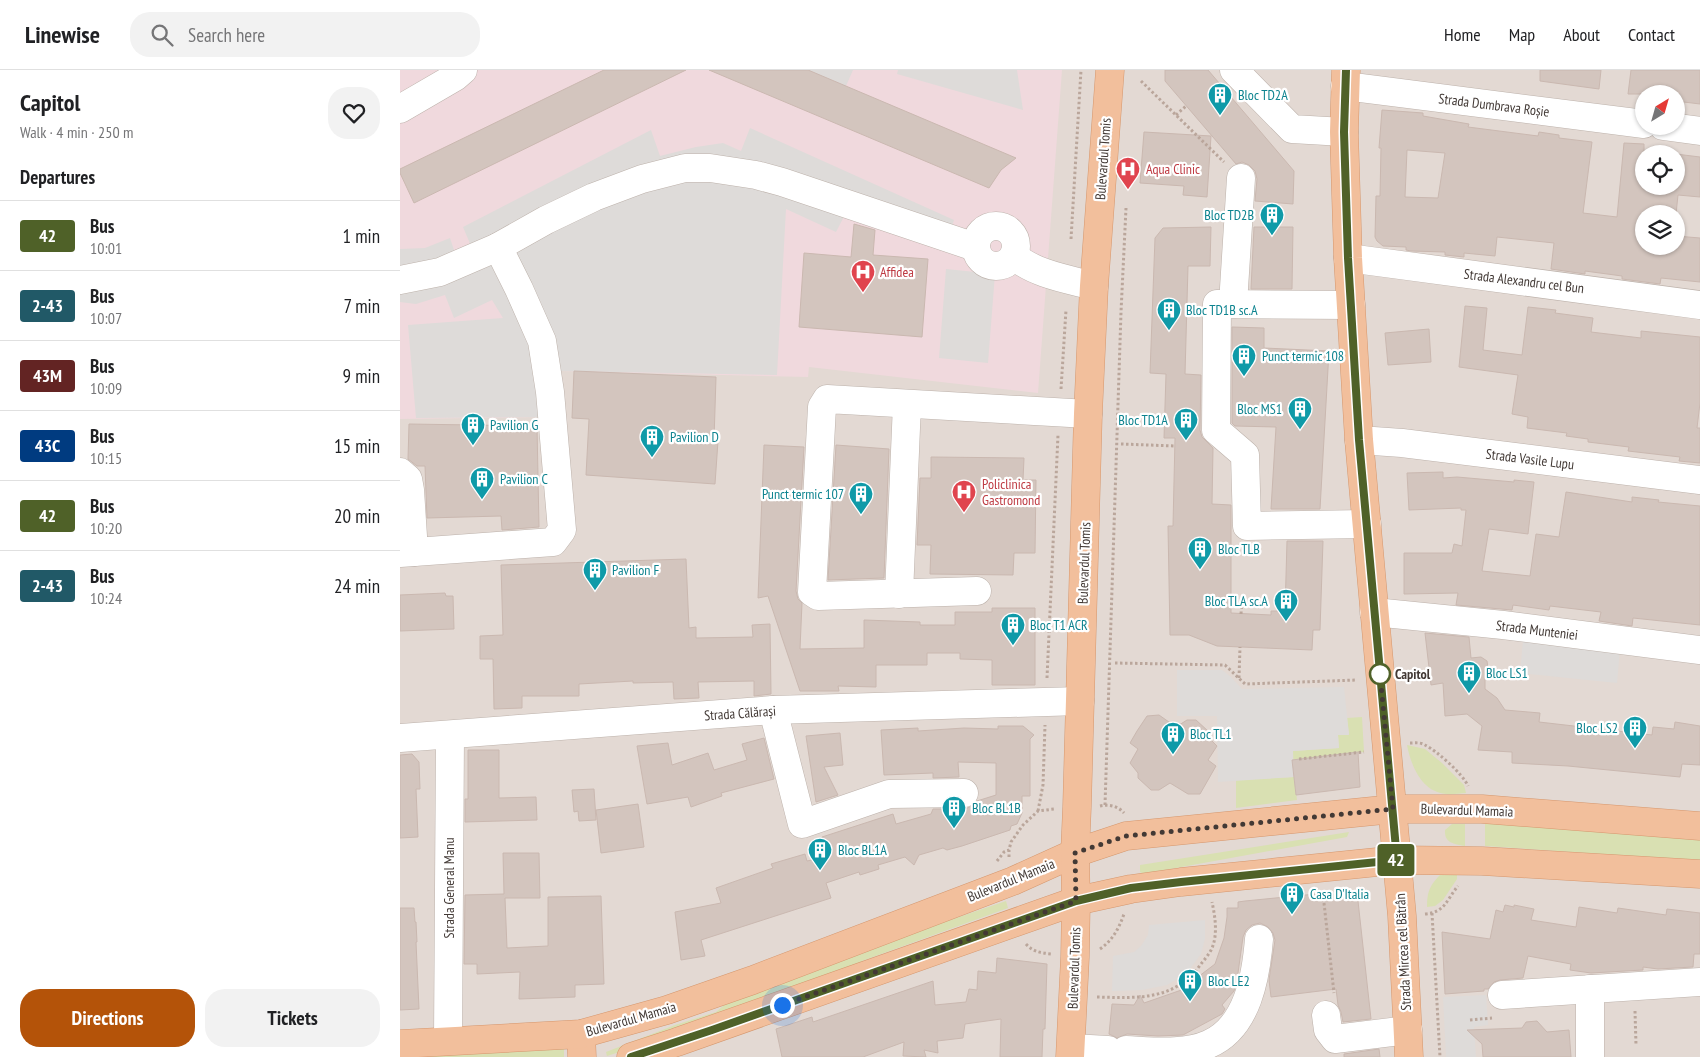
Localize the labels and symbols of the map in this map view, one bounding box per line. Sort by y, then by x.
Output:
building icon: Bloc TD2A [1207,82,1233,116]
north arrow [1635,85,1685,135]
place label: Bloc TD2A [1238,86,1288,104]
street label: Strada Dumbrava Roșie [1437,89,1551,121]
street label: Bulevardul Tomis [1091,117,1115,201]
hospital icon: Aqua Clinic [1115,156,1141,190]
place label: Aqua Clinic [1146,160,1200,178]
building icon: Bloc TD2B [1259,202,1285,236]
place label: Bloc TD2B [1204,206,1254,224]
hospital icon: Affidea [850,259,876,293]
place label: Affidea [880,263,914,281]
street label: Strada Alexandru cel Bun [1463,265,1585,297]
building icon: Bloc TD1B sc.A [1156,297,1182,331]
place label: Bloc TD1B sc.A [1186,301,1258,319]
building icon: Punct termic 108 [1231,343,1257,377]
place label: Punct termic 108 [1262,347,1344,365]
building icon: Bloc MS1 [1287,396,1313,430]
place label: Bloc MS1 [1237,400,1282,418]
building icon: Bloc TD1A [1173,407,1199,441]
place label: Bloc TD1A [1118,411,1168,429]
building icon: Pavilion G [460,412,486,446]
place label: Pavilion G [490,416,538,434]
building icon: Pavilion D [639,424,665,458]
place label: Pavilion D [670,428,719,446]
street label: Strada Vasile Lupu [1485,445,1575,473]
building icon: Pavilion C [469,466,495,500]
place label: Pavilion C [500,470,548,488]
place label: Policlinica Gastromond [982,475,1040,509]
hospital icon: Policlinica Gastromond [951,479,977,513]
building icon: Punct termic 107 [848,481,874,515]
place label: Punct termic 107 [762,485,844,503]
street label: Bulevardul Tomis [1074,521,1094,604]
building icon: Bloc TLB [1187,536,1213,570]
place label: Bloc TLB [1218,540,1260,558]
building icon: Pavilion F [582,557,608,591]
place label: Pavilion F [612,561,659,579]
building icon: Bloc TLA sc.A [1273,588,1299,622]
place label: Bloc TLA sc.A [1205,592,1268,610]
building icon: Bloc T1 ACR [1000,612,1026,646]
place label: Bloc T1 ACR [1030,616,1088,634]
street label: Strada Munteniei [1495,616,1579,644]
building icon: Bloc LS1 [1456,660,1482,694]
marker: Capitol [1369,663,1391,685]
place label: Bloc LS1 [1486,664,1528,682]
place label: Capitol [1395,665,1431,683]
street label: Strada Călărași [703,702,777,724]
building icon: Bloc LS2 [1622,715,1648,749]
place label: Bloc LS2 [1576,719,1618,737]
building icon: Bloc TL1 [1160,721,1186,755]
place label: Bloc TL1 [1190,725,1232,743]
building icon: Bloc BL1B [941,795,967,829]
place label: Bloc BL1B [972,799,1021,817]
street label: Bulevardul Mamaia [1420,799,1514,821]
building icon: Bloc BL1A [807,837,833,871]
street label: Strada General Manu [440,838,458,938]
place label: Bloc BL1A [838,841,887,859]
line badge: 42 [1374,844,1418,876]
street label: Bulevardul Mamaia [965,854,1057,906]
building icon: Casa D'Italia [1279,881,1305,915]
place label: Casa D'Italia [1310,885,1369,903]
street label: Strada Mircea cel Bătrân [1391,893,1415,1011]
street label: Bulevardul Tomis [1064,926,1084,1009]
building icon: Bloc LE2 [1177,968,1203,1002]
place label: Bloc LE2 [1208,972,1250,990]
your location [770,993,795,1018]
street label: Bulevardul Mamaia [584,998,678,1040]

